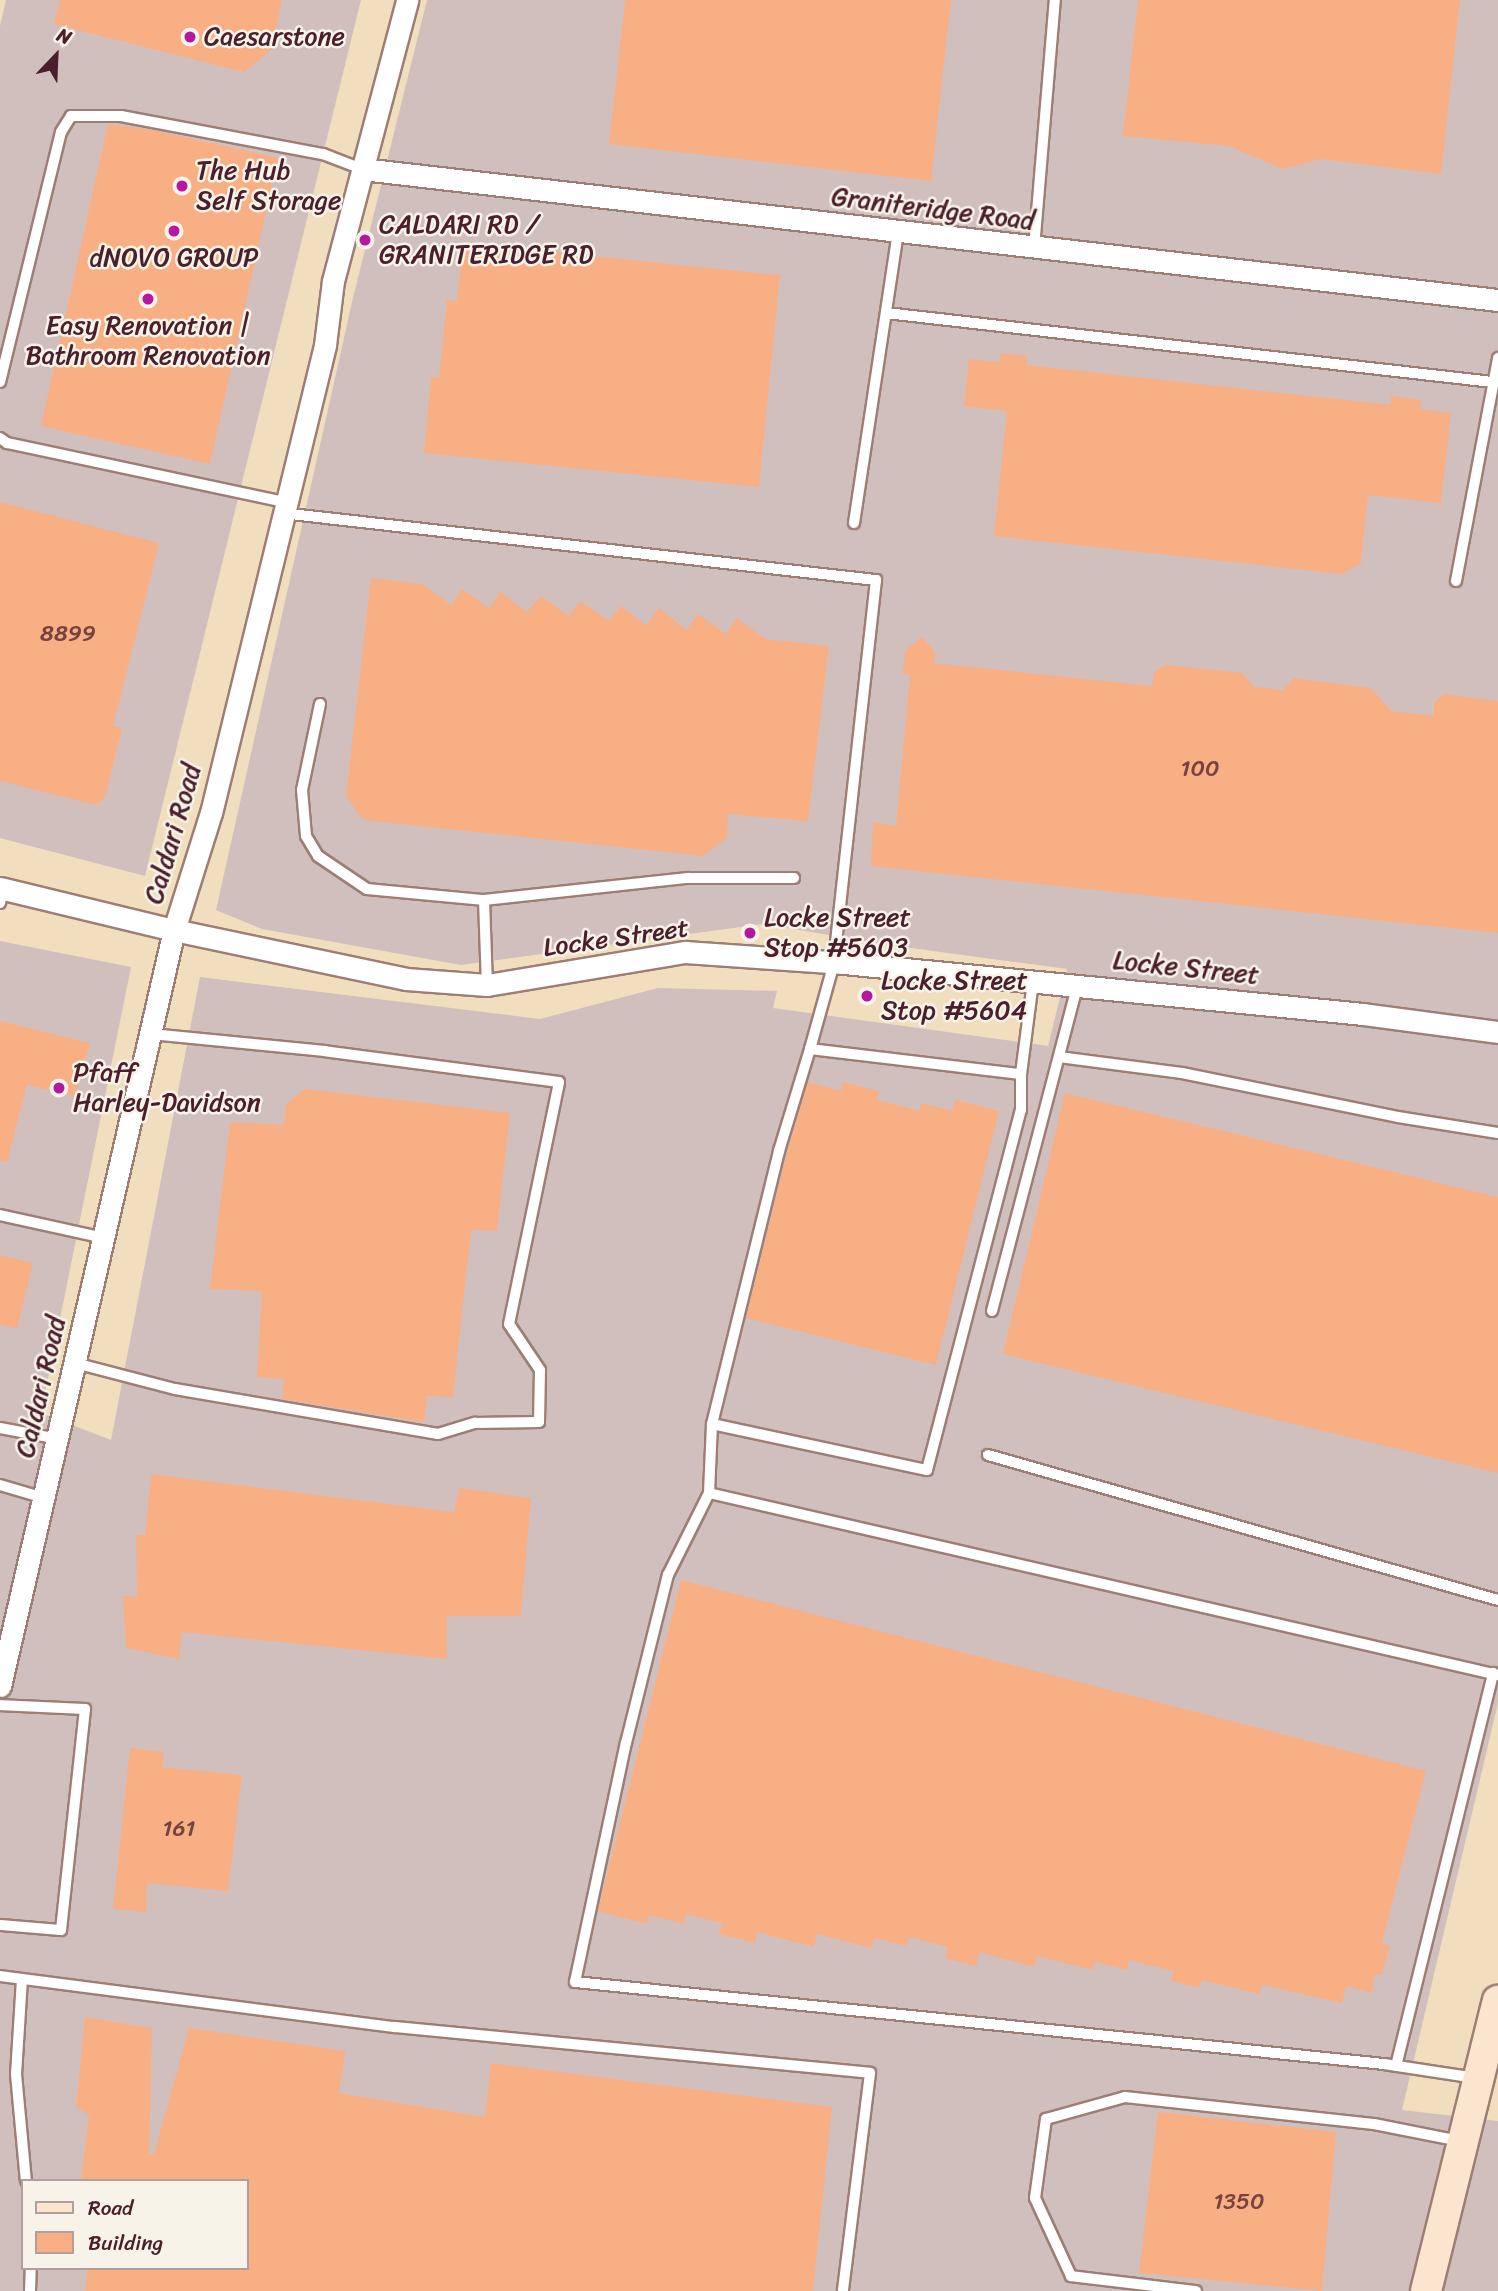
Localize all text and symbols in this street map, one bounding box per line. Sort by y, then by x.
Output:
text: N [52,18,77,54]
north arrow [21,21,91,91]
place label: Caesarstone [204,21,345,53]
marker: Caesarstone [182,29,198,45]
place label: The Hub Self Storage [196,155,341,216]
marker: The Hub Self Storage [174,178,190,194]
street label: Graniteridge Road [830,181,1036,237]
place label: CALDARI RD / GRANITERIDGE RD [379,209,594,270]
marker: dNOVO GROUP [166,223,182,239]
marker: CALDARI RD / GRANITERIDGE RD [357,232,373,248]
place label: dNOVO GROUP [90,242,258,274]
marker: Easy Renovation | Bathroom Renovation [140,291,156,307]
place label: Easy Renovation | Bathroom Renovation [26,310,270,372]
house number: 8899 [40,620,96,648]
house number: 100 [1181,755,1219,783]
street label: Caldari Road [138,761,208,907]
place label: Locke Street Stop #5603 [764,902,912,964]
street label: Locke Street [541,912,691,964]
marker: Locke Street Stop #5603 [742,925,758,941]
street label: Locke Street [1111,945,1261,991]
place label: Locke Street Stop #5604 [881,965,1029,1026]
marker: Locke Street Stop #5604 [859,988,875,1004]
place label: Pfaff Harley-Davidson [73,1057,261,1118]
marker: Pfaff Harley-Davidson [51,1080,67,1096]
street label: Caldari Road [10,1313,72,1461]
house number: 161 [163,1815,195,1843]
legend [21,2179,248,2270]
house number: 1350 [1213,2188,1265,2216]
text: Road [88,2189,133,2227]
text: Building [88,2224,163,2262]

